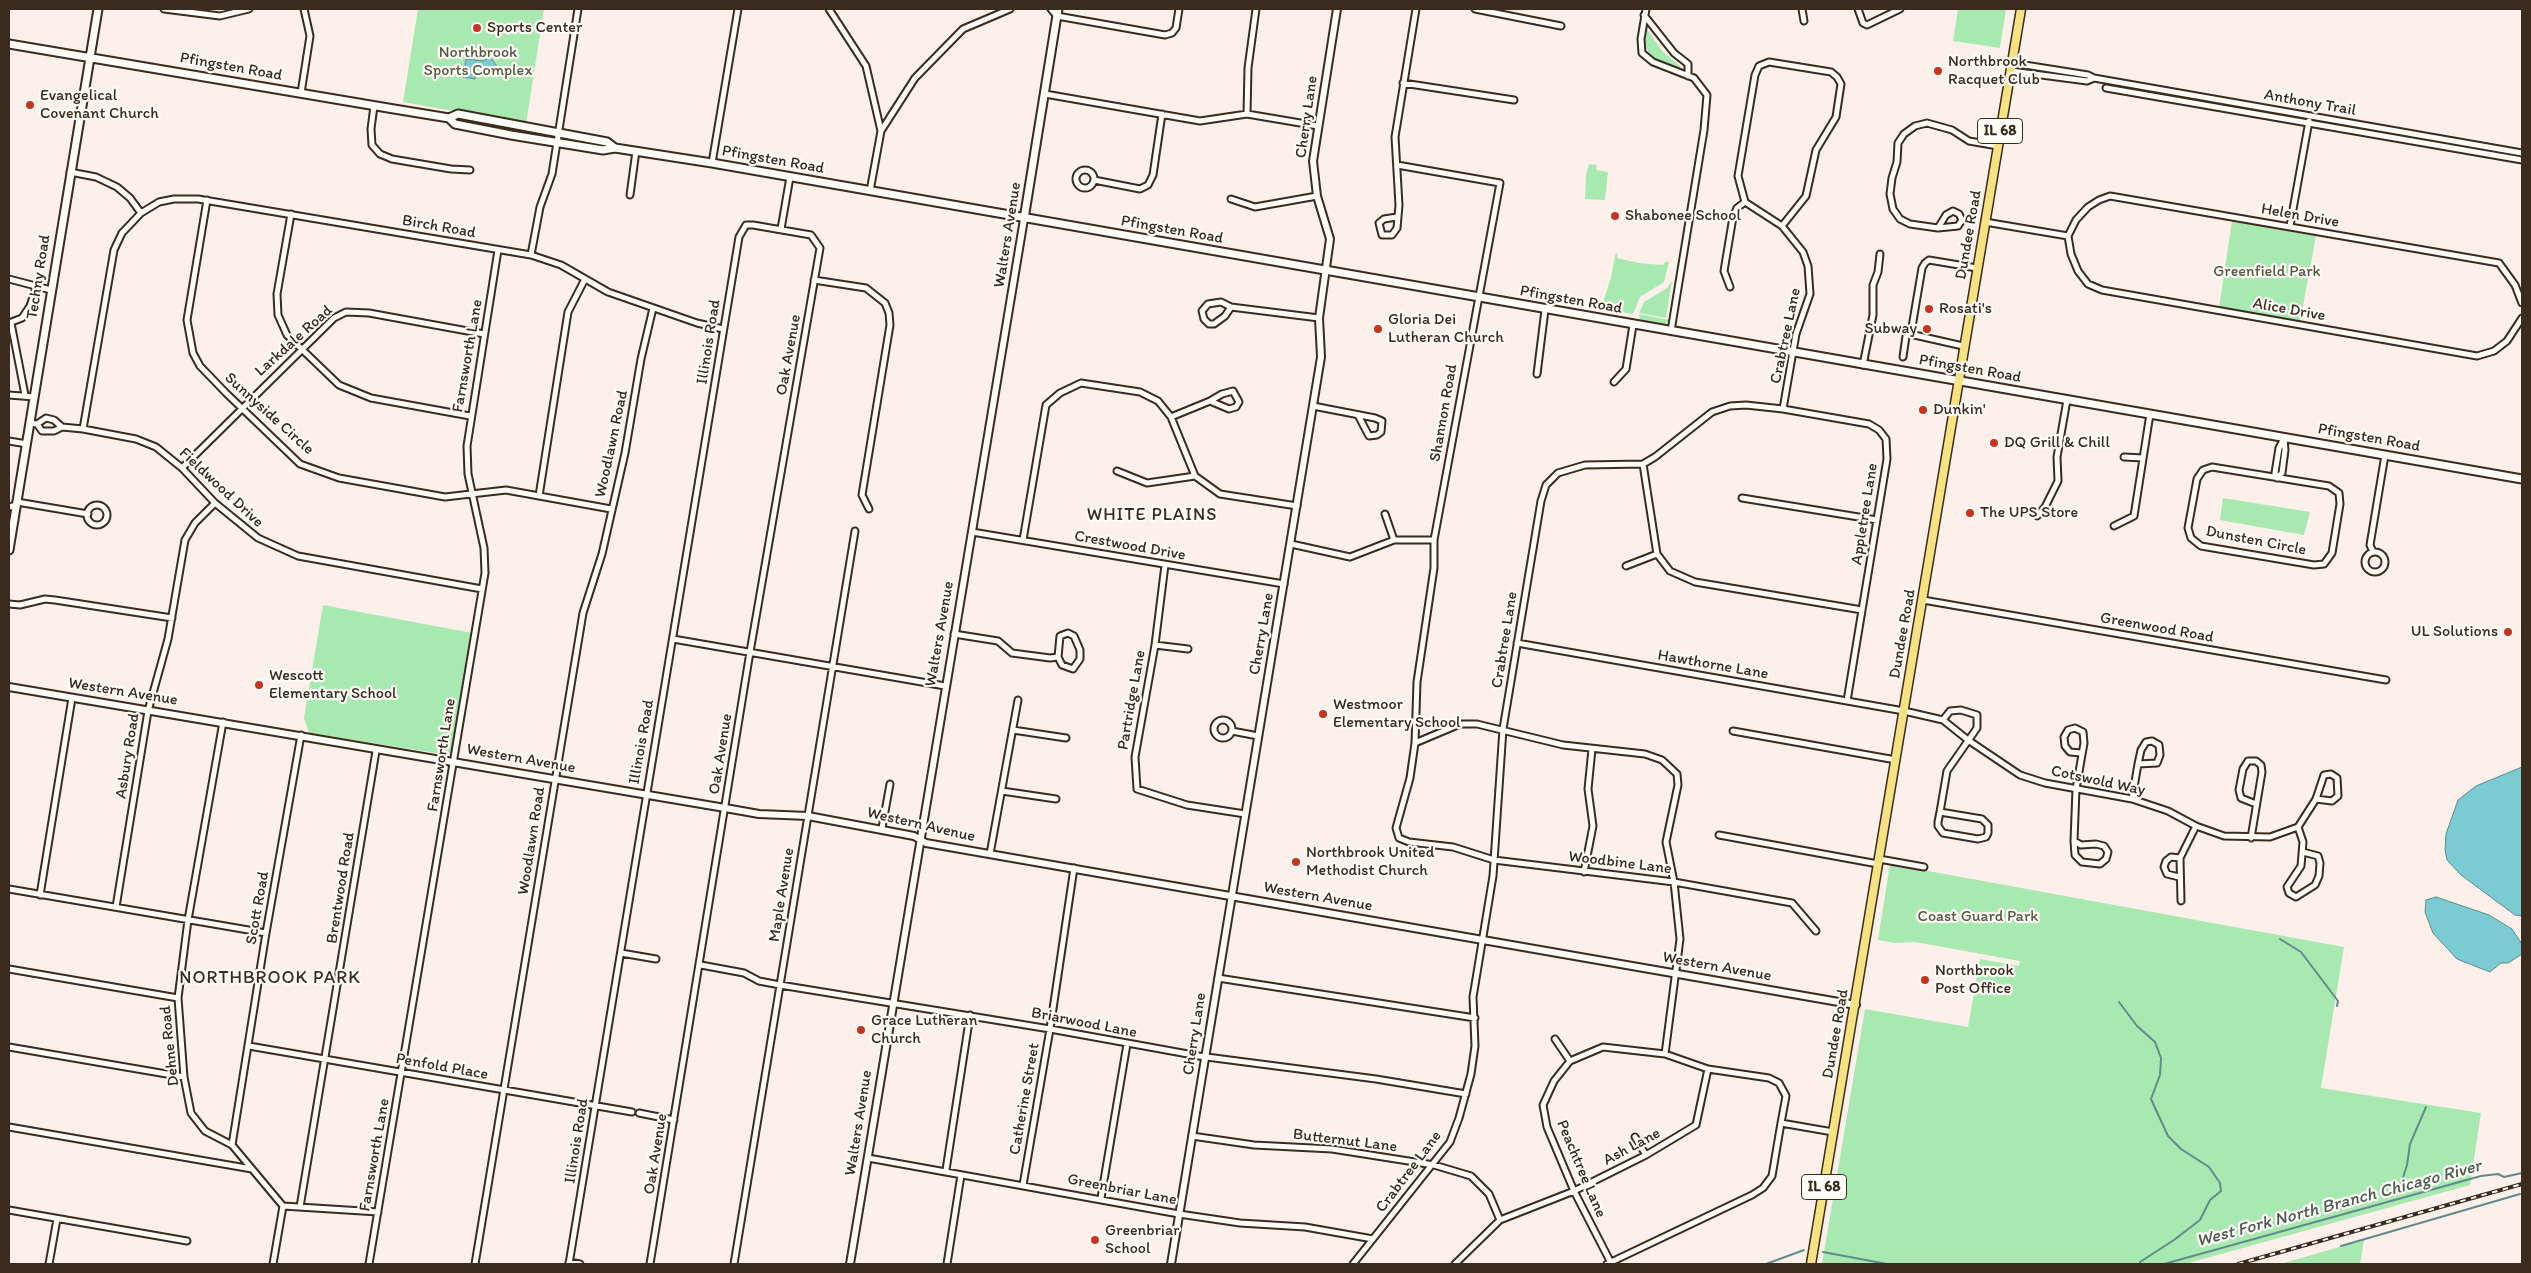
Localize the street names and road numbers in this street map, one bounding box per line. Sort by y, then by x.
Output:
street label: Pfingsten Road [178,49,284,85]
street label: Cherry Lane [1292,75,1322,159]
street label: Anthony Trail [2262,85,2358,121]
road number: IL 68 [1978,118,2022,144]
street label: Pfingsten Road [720,142,826,178]
street label: Walters Avenue [990,181,1026,289]
street label: Dundee Road [1952,189,1986,281]
street label: Helen Drive [2259,200,2341,232]
street label: Birch Road [401,211,477,243]
street label: Pfingsten Road [1119,212,1225,248]
street label: Techny Road [23,233,55,321]
street label: Pfingsten Road [1518,282,1624,318]
street label: Crabtree Lane [1766,286,1806,386]
street label: Alice Drive [2251,294,2327,326]
street label: Farnsworth Lane [449,298,487,414]
street label: Illinois Road [693,298,725,386]
street label: Larkdale Road [251,301,337,381]
street label: Oak Avenue [772,313,806,397]
street label: Pfingsten Road [1917,351,2023,387]
street label: Shannon Road [1426,363,1462,463]
street label: Sunnyside Circle [220,369,318,459]
street label: Woodlawn Road [591,389,633,499]
street label: Pfingsten Road [2316,420,2422,456]
street label: Fieldwood Drive [175,444,267,532]
street label: Appletree Lane [1847,462,1883,566]
street label: Dunsten Circle [2204,522,2308,560]
street label: Crestwood Drive [1073,527,1187,565]
street label: Walters Avenue [921,580,959,688]
street label: Dundee Road [1886,588,1920,680]
street label: Crabtree Lane [1488,590,1522,690]
street label: Cherry Lane [1245,591,1279,677]
street label: Greenwood Road [2099,609,2215,647]
street label: Hawthorne Lane [1656,646,1770,684]
street label: Partridge Lane [1114,649,1150,751]
street label: Western Avenue [67,674,179,710]
street label: Farnsworth Lane [424,697,460,813]
street label: Illinois Road [625,698,659,786]
street label: Asbury Road [112,712,144,800]
street label: Oak Avenue [705,712,737,796]
street label: Western Avenue [465,740,577,778]
street label: Cotswold Way [2049,762,2147,800]
street label: Woodlawn Road [514,786,550,896]
street label: Western Avenue [865,803,977,847]
street label: Brentwood Road [323,831,359,945]
street label: Maple Avenue [765,847,799,943]
street label: Woodbine Lane [1567,847,1673,879]
street label: Scott Road [242,870,274,946]
street label: Western Avenue [1262,878,1374,916]
street label: Western Avenue [1661,948,1773,986]
street label: Dundee Road [1819,988,1853,1080]
street label: Cherry Lane [1179,991,1211,1077]
street label: Briarwood Lane [1029,1003,1139,1043]
street label: Dehne Road [156,1005,184,1087]
street label: Catherine Street [1006,1042,1044,1156]
street label: Penfold Place [394,1049,490,1085]
street label: Walters Avenue [841,1069,877,1177]
street label: Farnsworth Lane [356,1097,394,1213]
street label: Illinois Road [561,1097,593,1185]
street label: Oak Avenue [640,1112,672,1196]
street label: Peachtree Lane [1552,1117,1610,1221]
street label: Ash Lane [1600,1124,1664,1170]
street label: Butternut Lane [1292,1125,1398,1157]
street label: Crabtree Lane [1372,1127,1446,1217]
street label: Greenbriar Lane [1066,1170,1178,1210]
road number: IL 68 [1802,1174,1846,1200]

